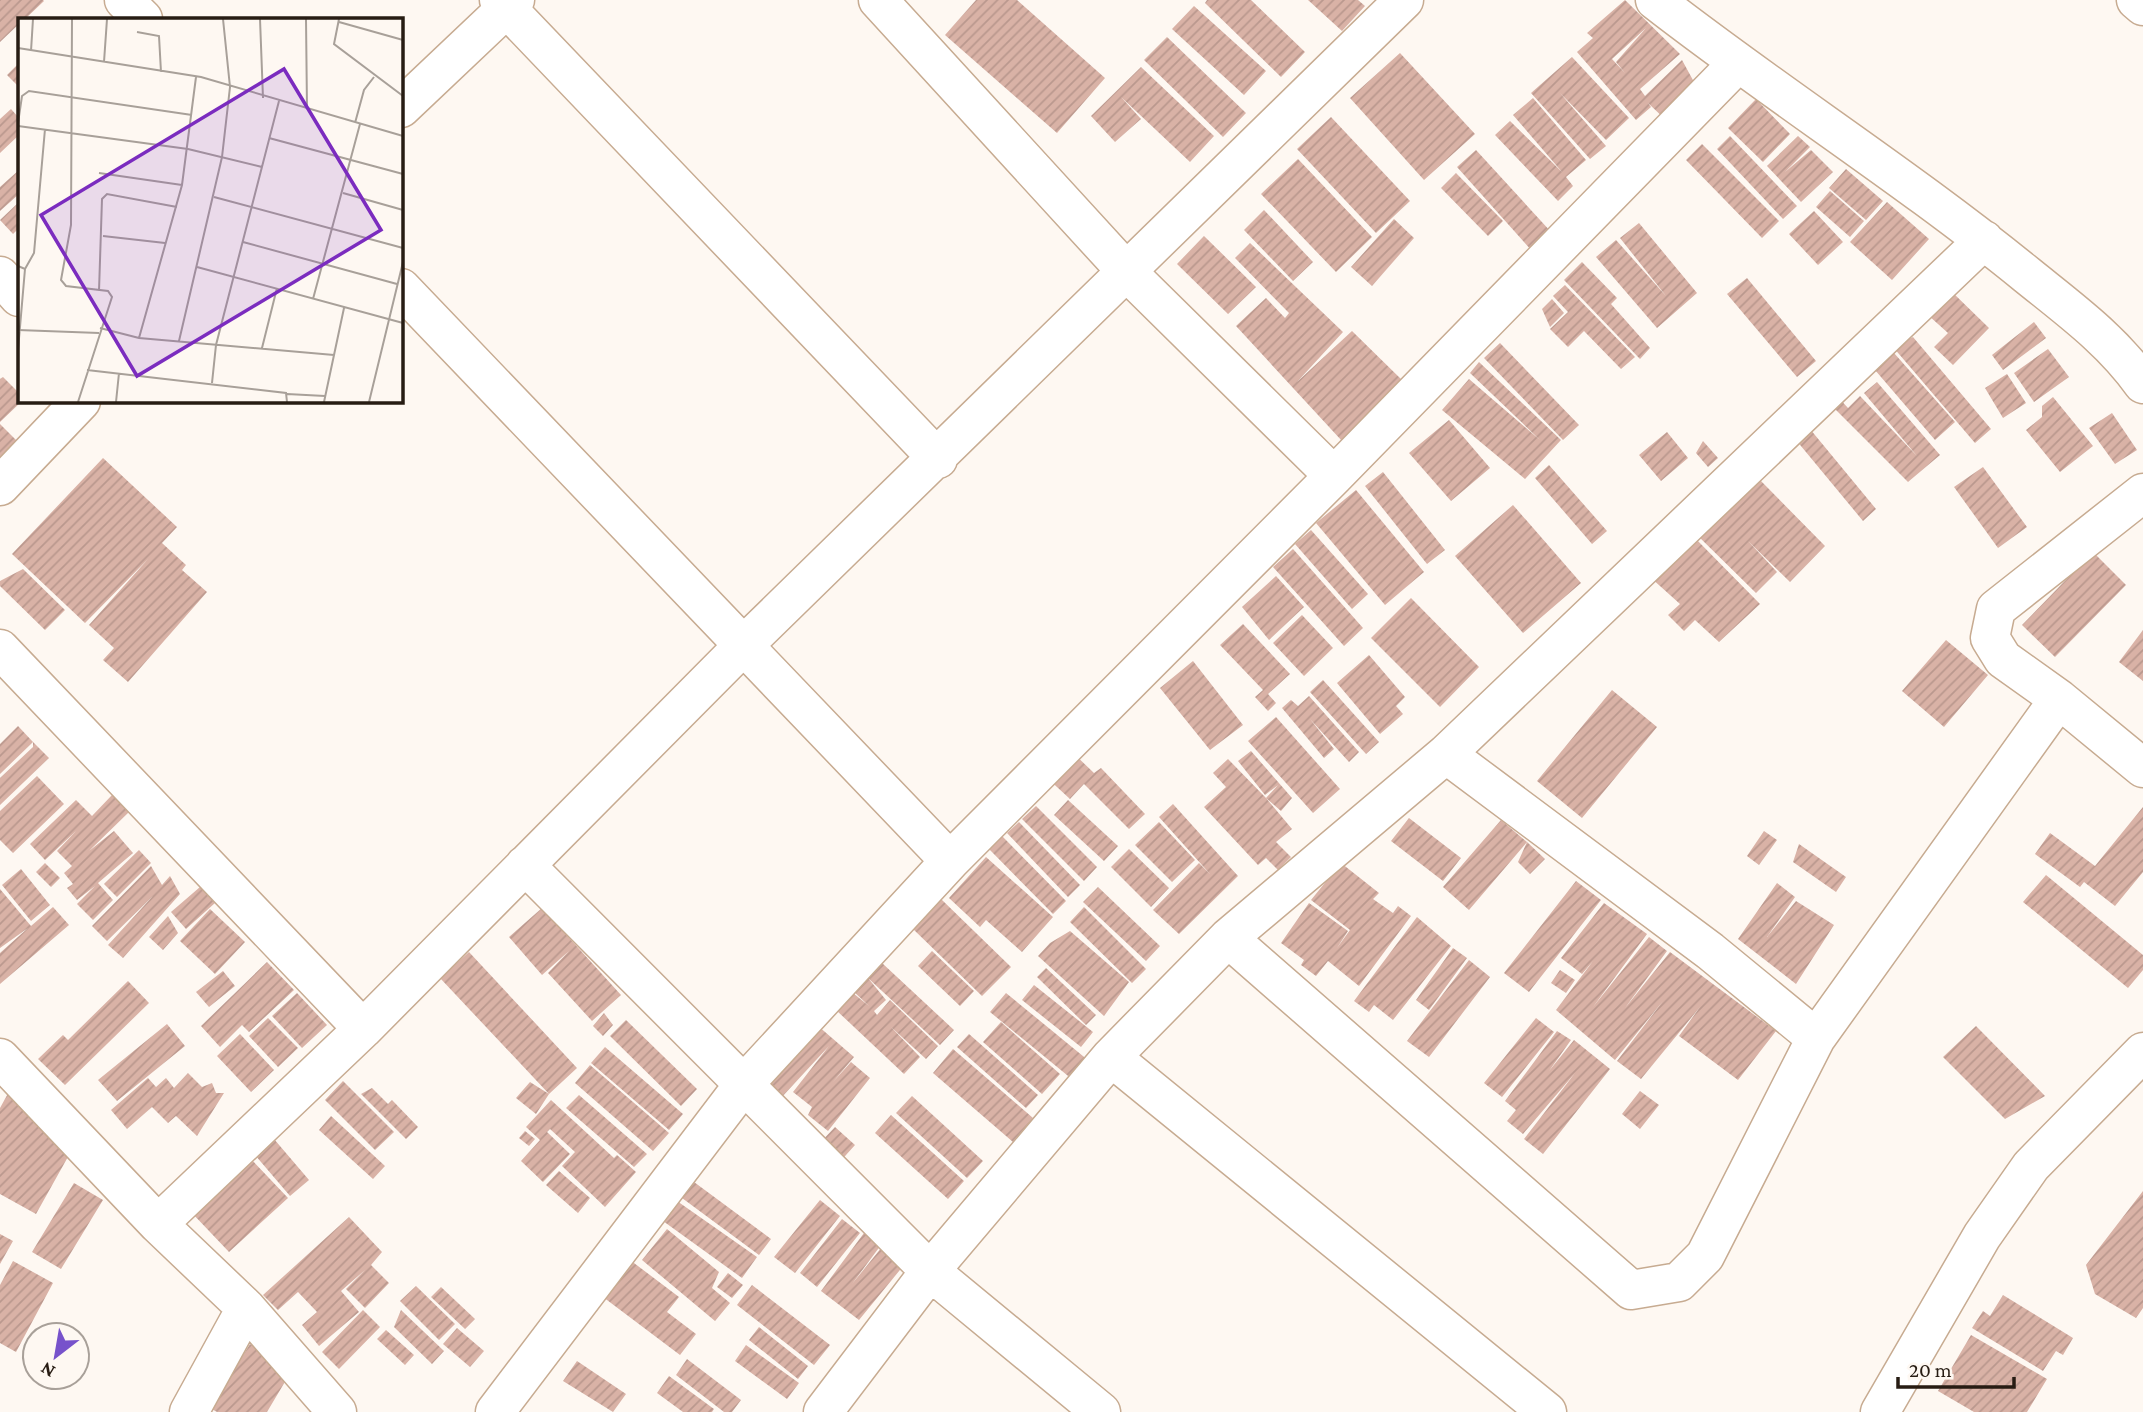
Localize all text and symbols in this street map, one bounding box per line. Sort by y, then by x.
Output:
inset map [18,18,402,402]
north arrow [21,1321,91,1391]
scale bar [1898,1346,2014,1390]
text: N [37,1358,58,1382]
text: 20 m [1909,1358,1952,1382]

